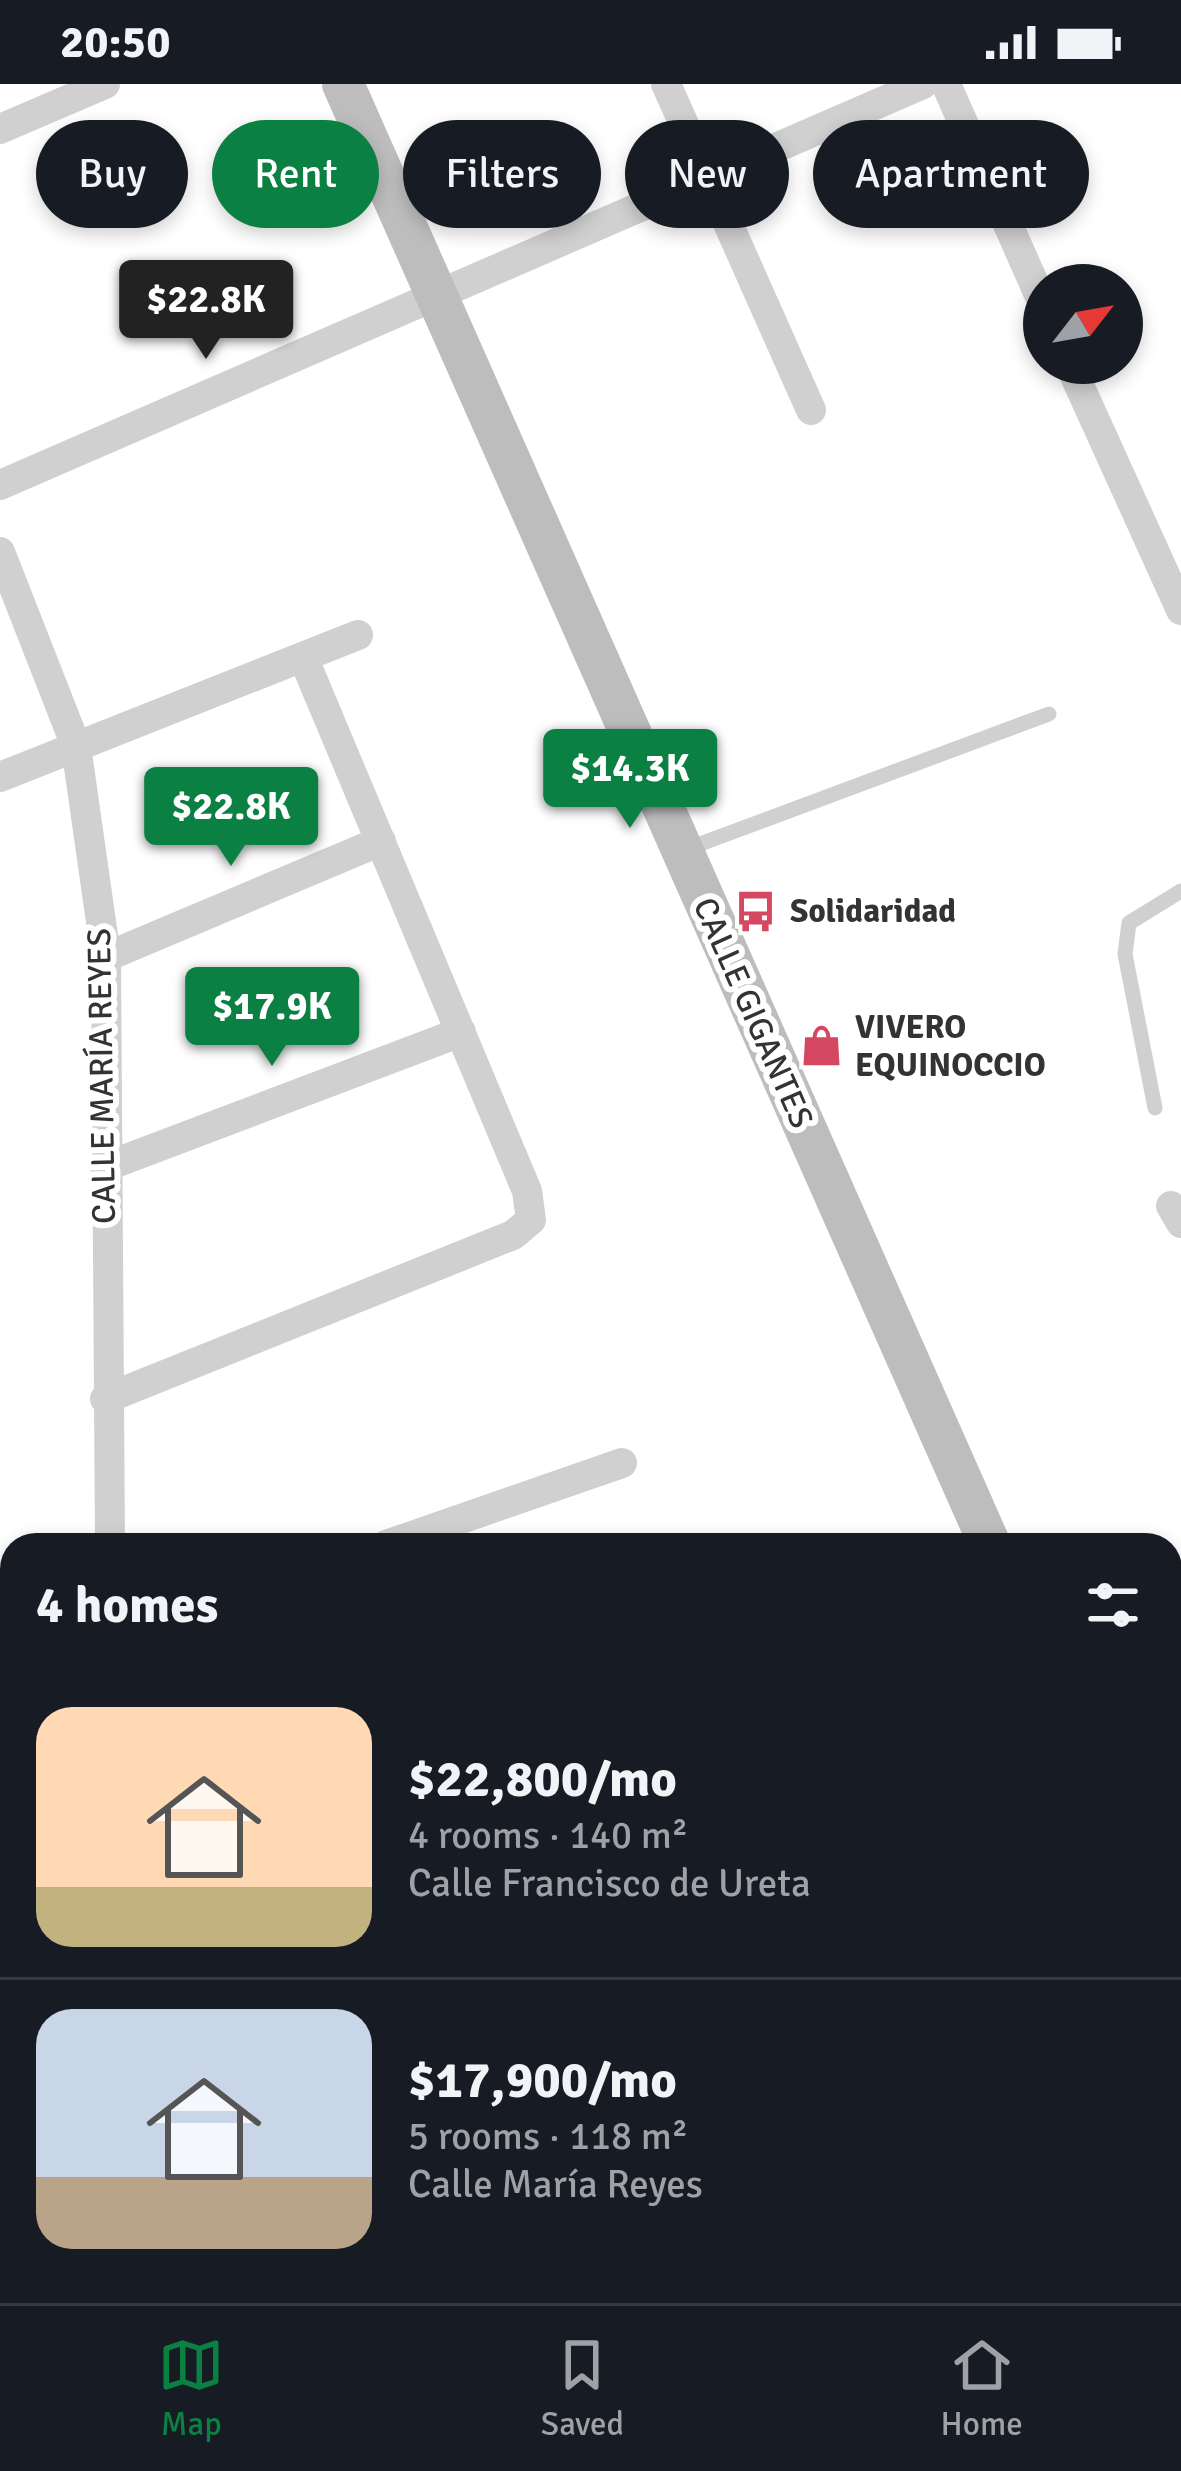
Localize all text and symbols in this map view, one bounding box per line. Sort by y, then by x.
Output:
text: 20:50 [60,15,170,70]
chip: Buy [36,120,188,228]
chip: Rent [212,120,379,228]
chip: Filters [403,120,601,228]
chip: New [625,120,789,228]
chip: Apartment [813,120,1089,228]
pin: $22.8K [108,260,304,362]
north arrow [1023,264,1143,384]
map controls [1023,264,1143,384]
text: $22.8K [146,275,266,323]
pin: $14.3K [532,729,728,831]
text: $14.3K [570,744,690,792]
pin: $22.8K [133,767,329,869]
text: $22.8K [171,782,291,830]
bus stop icon: Solidaridad [733,888,779,934]
street label: CALLE GIGANTES [684,891,822,1135]
place label: Solidaridad [790,891,956,932]
street label: CALLE MARÍA REYES [79,928,125,1224]
pin: $17.9K [174,967,370,1069]
text: $17.9K [212,982,332,1030]
place label: VIVERO EQUINOCCIO [855,1007,1046,1086]
shop icon: VIVERO EQUINOCCIO [798,1023,844,1069]
icon: filters [1080,1572,1146,1638]
text: 4 homes [36,1574,218,1637]
text: $22,800/mo [408,1748,677,1811]
icon: home [132,1755,276,1899]
text: 4 rooms · 140 m² [408,1811,688,1859]
text: Calle Francisco de Ureta [408,1859,811,1907]
text: $17,900/mo [408,2049,677,2112]
icon: home [132,2057,276,2201]
text: 5 rooms · 118 m² [408,2112,688,2160]
text: Calle María Reyes [408,2160,703,2208]
tab: Map [158,2332,224,2445]
tab: Saved [541,2332,624,2445]
tab: Home [940,2332,1023,2445]

